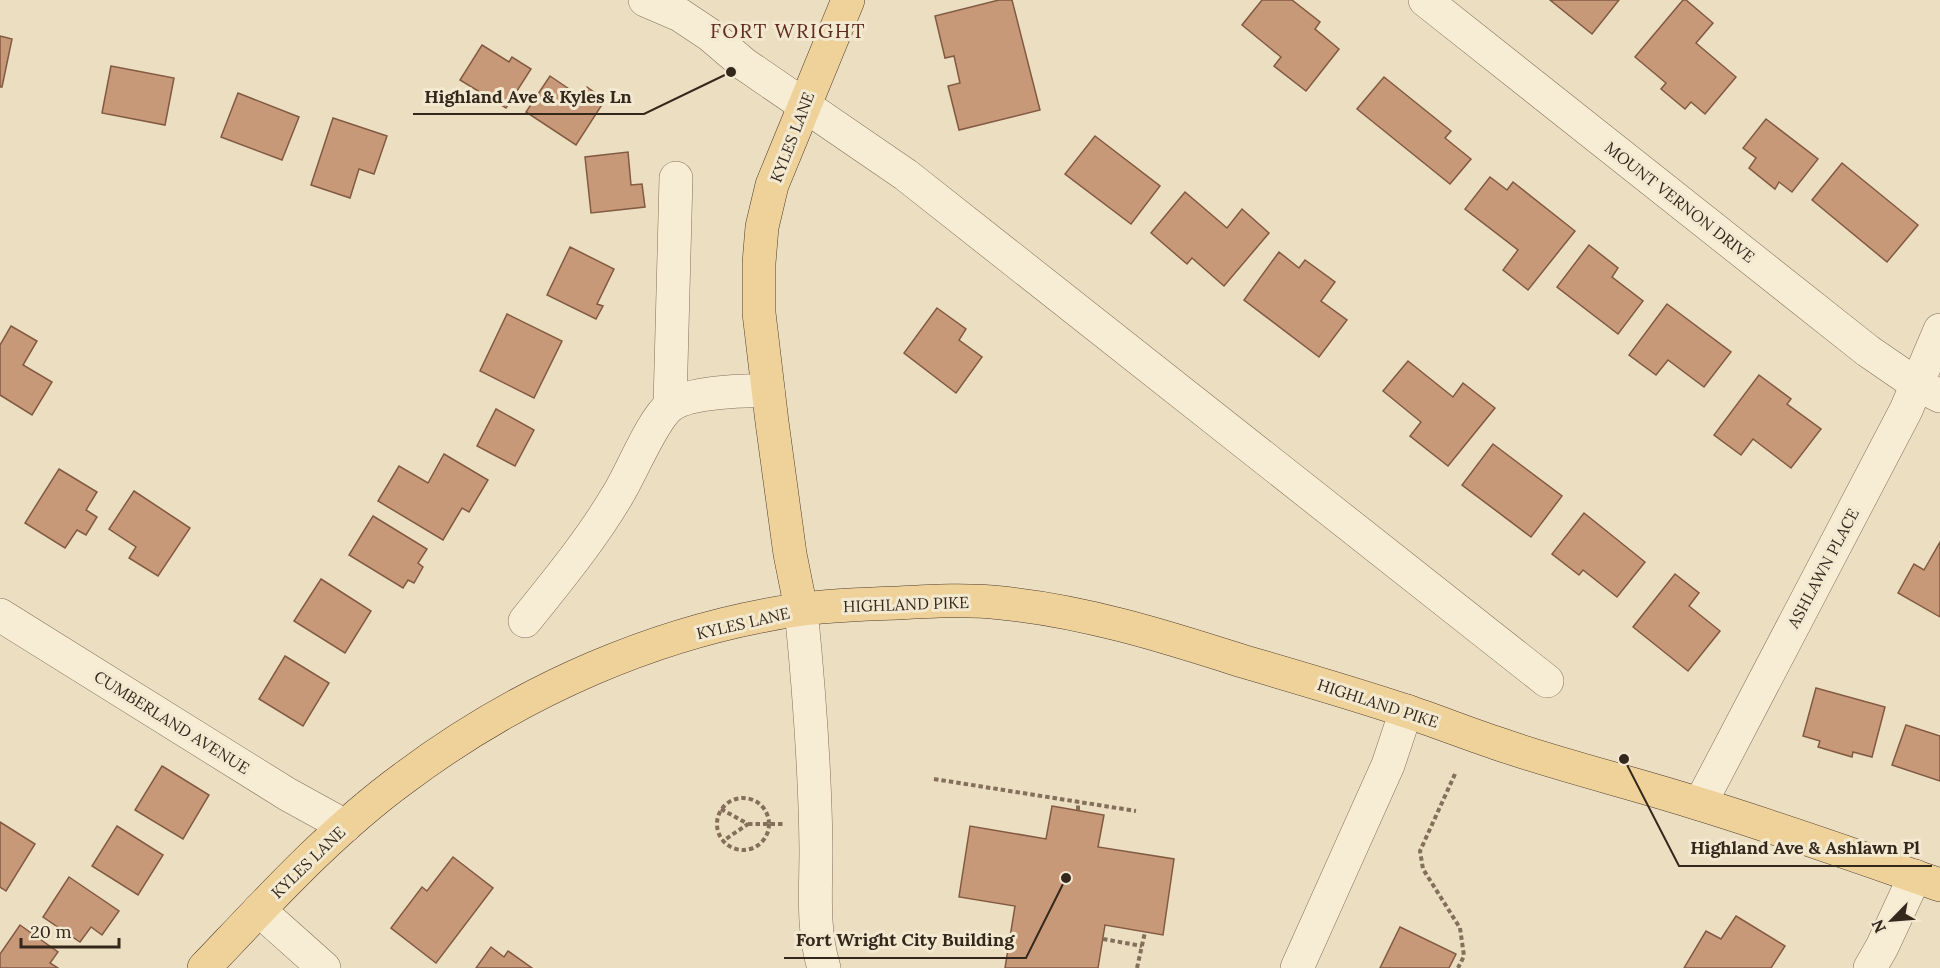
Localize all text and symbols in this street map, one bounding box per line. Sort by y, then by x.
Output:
district label: FORT WRIGHT [710,18,866,43]
callout: Highland Ave & Kyles Ln [413,78,644,114]
text: Highland Ave & Kyles Ln [424,85,632,108]
street label: KYLES LANE [766,89,818,185]
street label: MOUNT VERNON DRIVE [1601,137,1759,267]
street label: ASHLAWN PLACE [1783,505,1863,632]
street label: HIGHLAND PIKE [843,592,969,616]
street label: KYLES LANE [694,603,792,643]
street label: CUMBERLAND AVENUE [91,666,253,778]
street label: HIGHLAND PIKE [1315,674,1441,732]
street label: KYLES LANE [267,822,349,902]
callout: Highland Ave & Ashlawn Pl [1679,830,1932,866]
text: Highland Ave & Ashlawn Pl [1690,836,1920,859]
north arrow [1862,890,1922,950]
scale bar [21,911,118,949]
text: N [1867,917,1890,936]
text: 20 m [30,920,72,943]
callout: Fort Wright City Building [784,922,1026,958]
text: Fort Wright City Building [796,928,1015,951]

